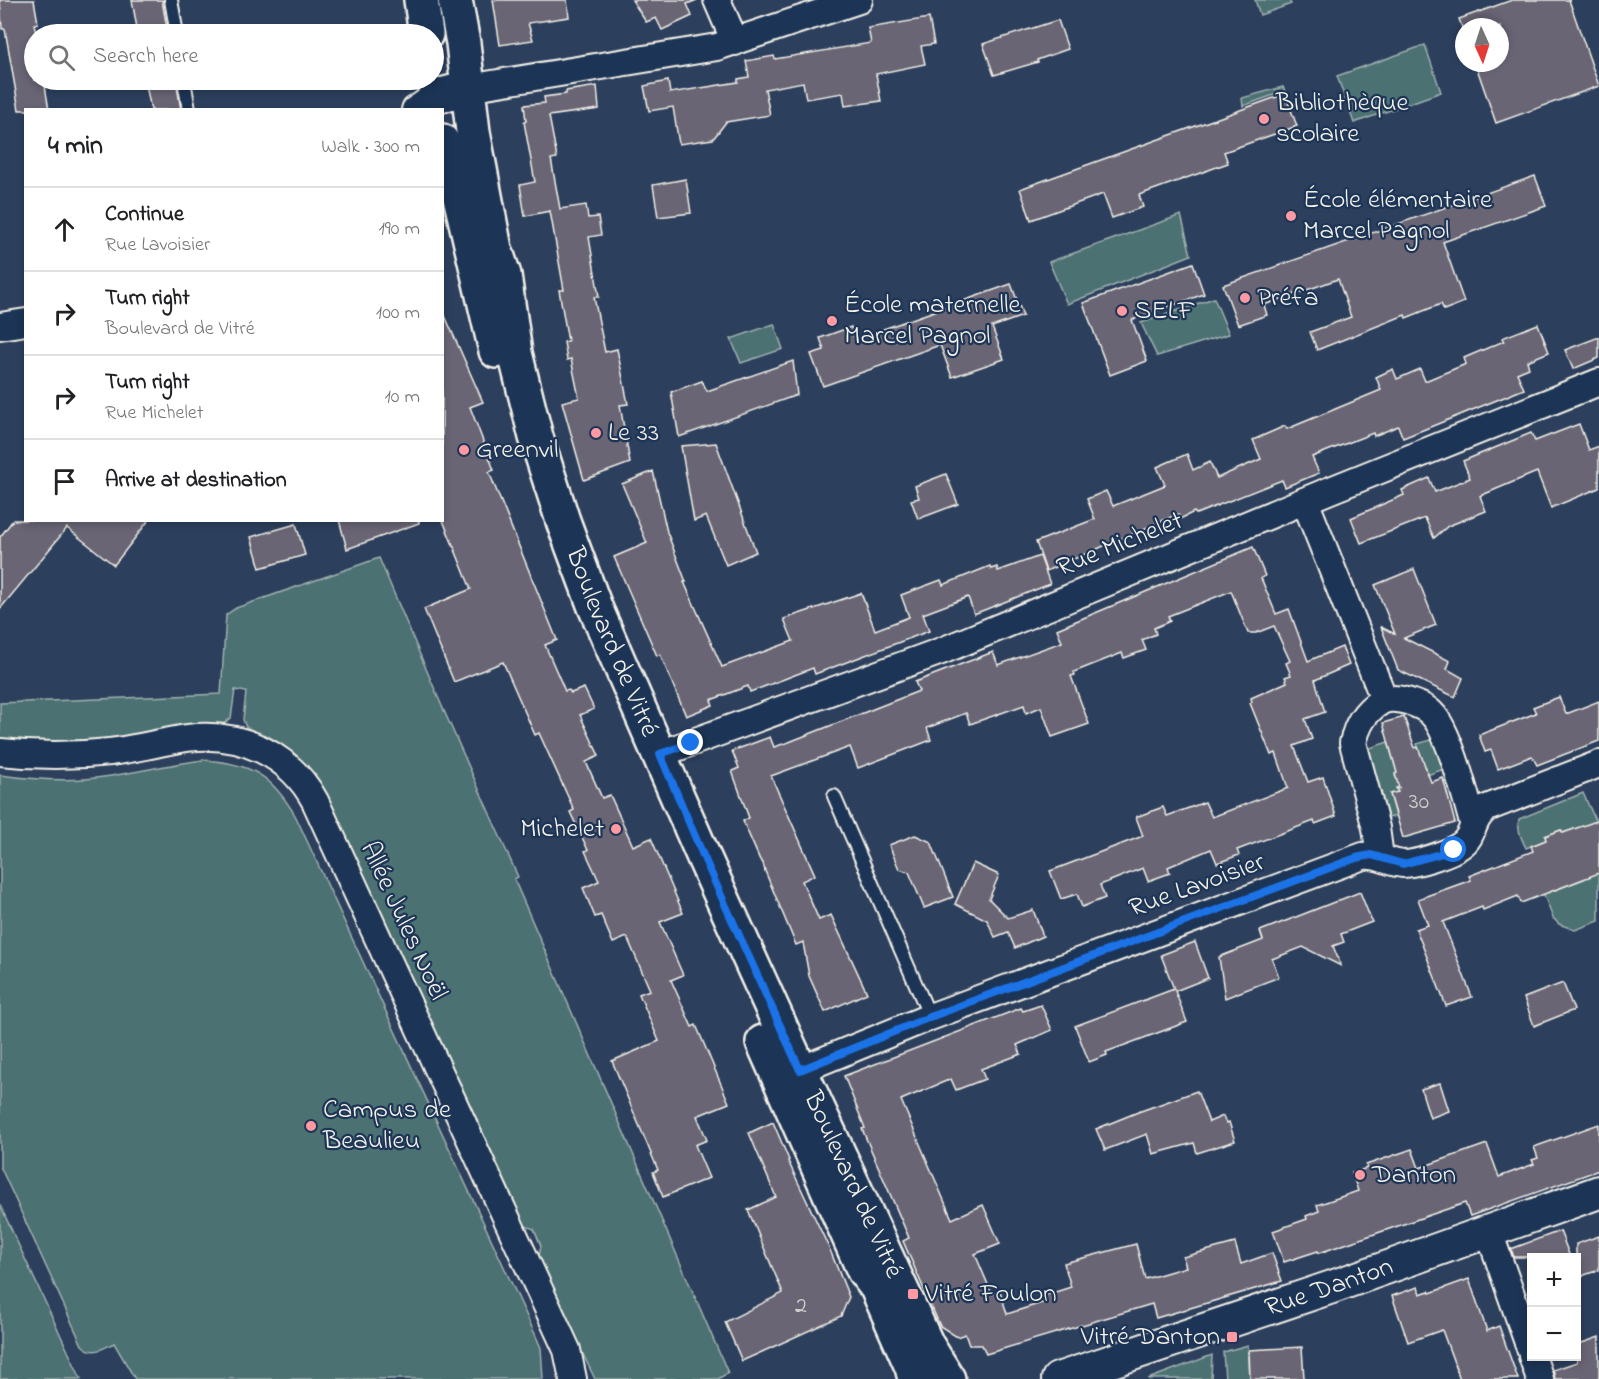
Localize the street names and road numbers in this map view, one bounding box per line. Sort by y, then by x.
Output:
street label: Rue Michelet [1051,502,1189,588]
street label: Boulevard de Vitré [555,541,669,744]
street label: Allée Jules Noël [349,835,457,1007]
street label: Rue Lavoisier [1124,843,1271,929]
street label: Boulevard de Vitré [793,1084,913,1286]
street label: Rue Danton [1260,1247,1398,1328]

